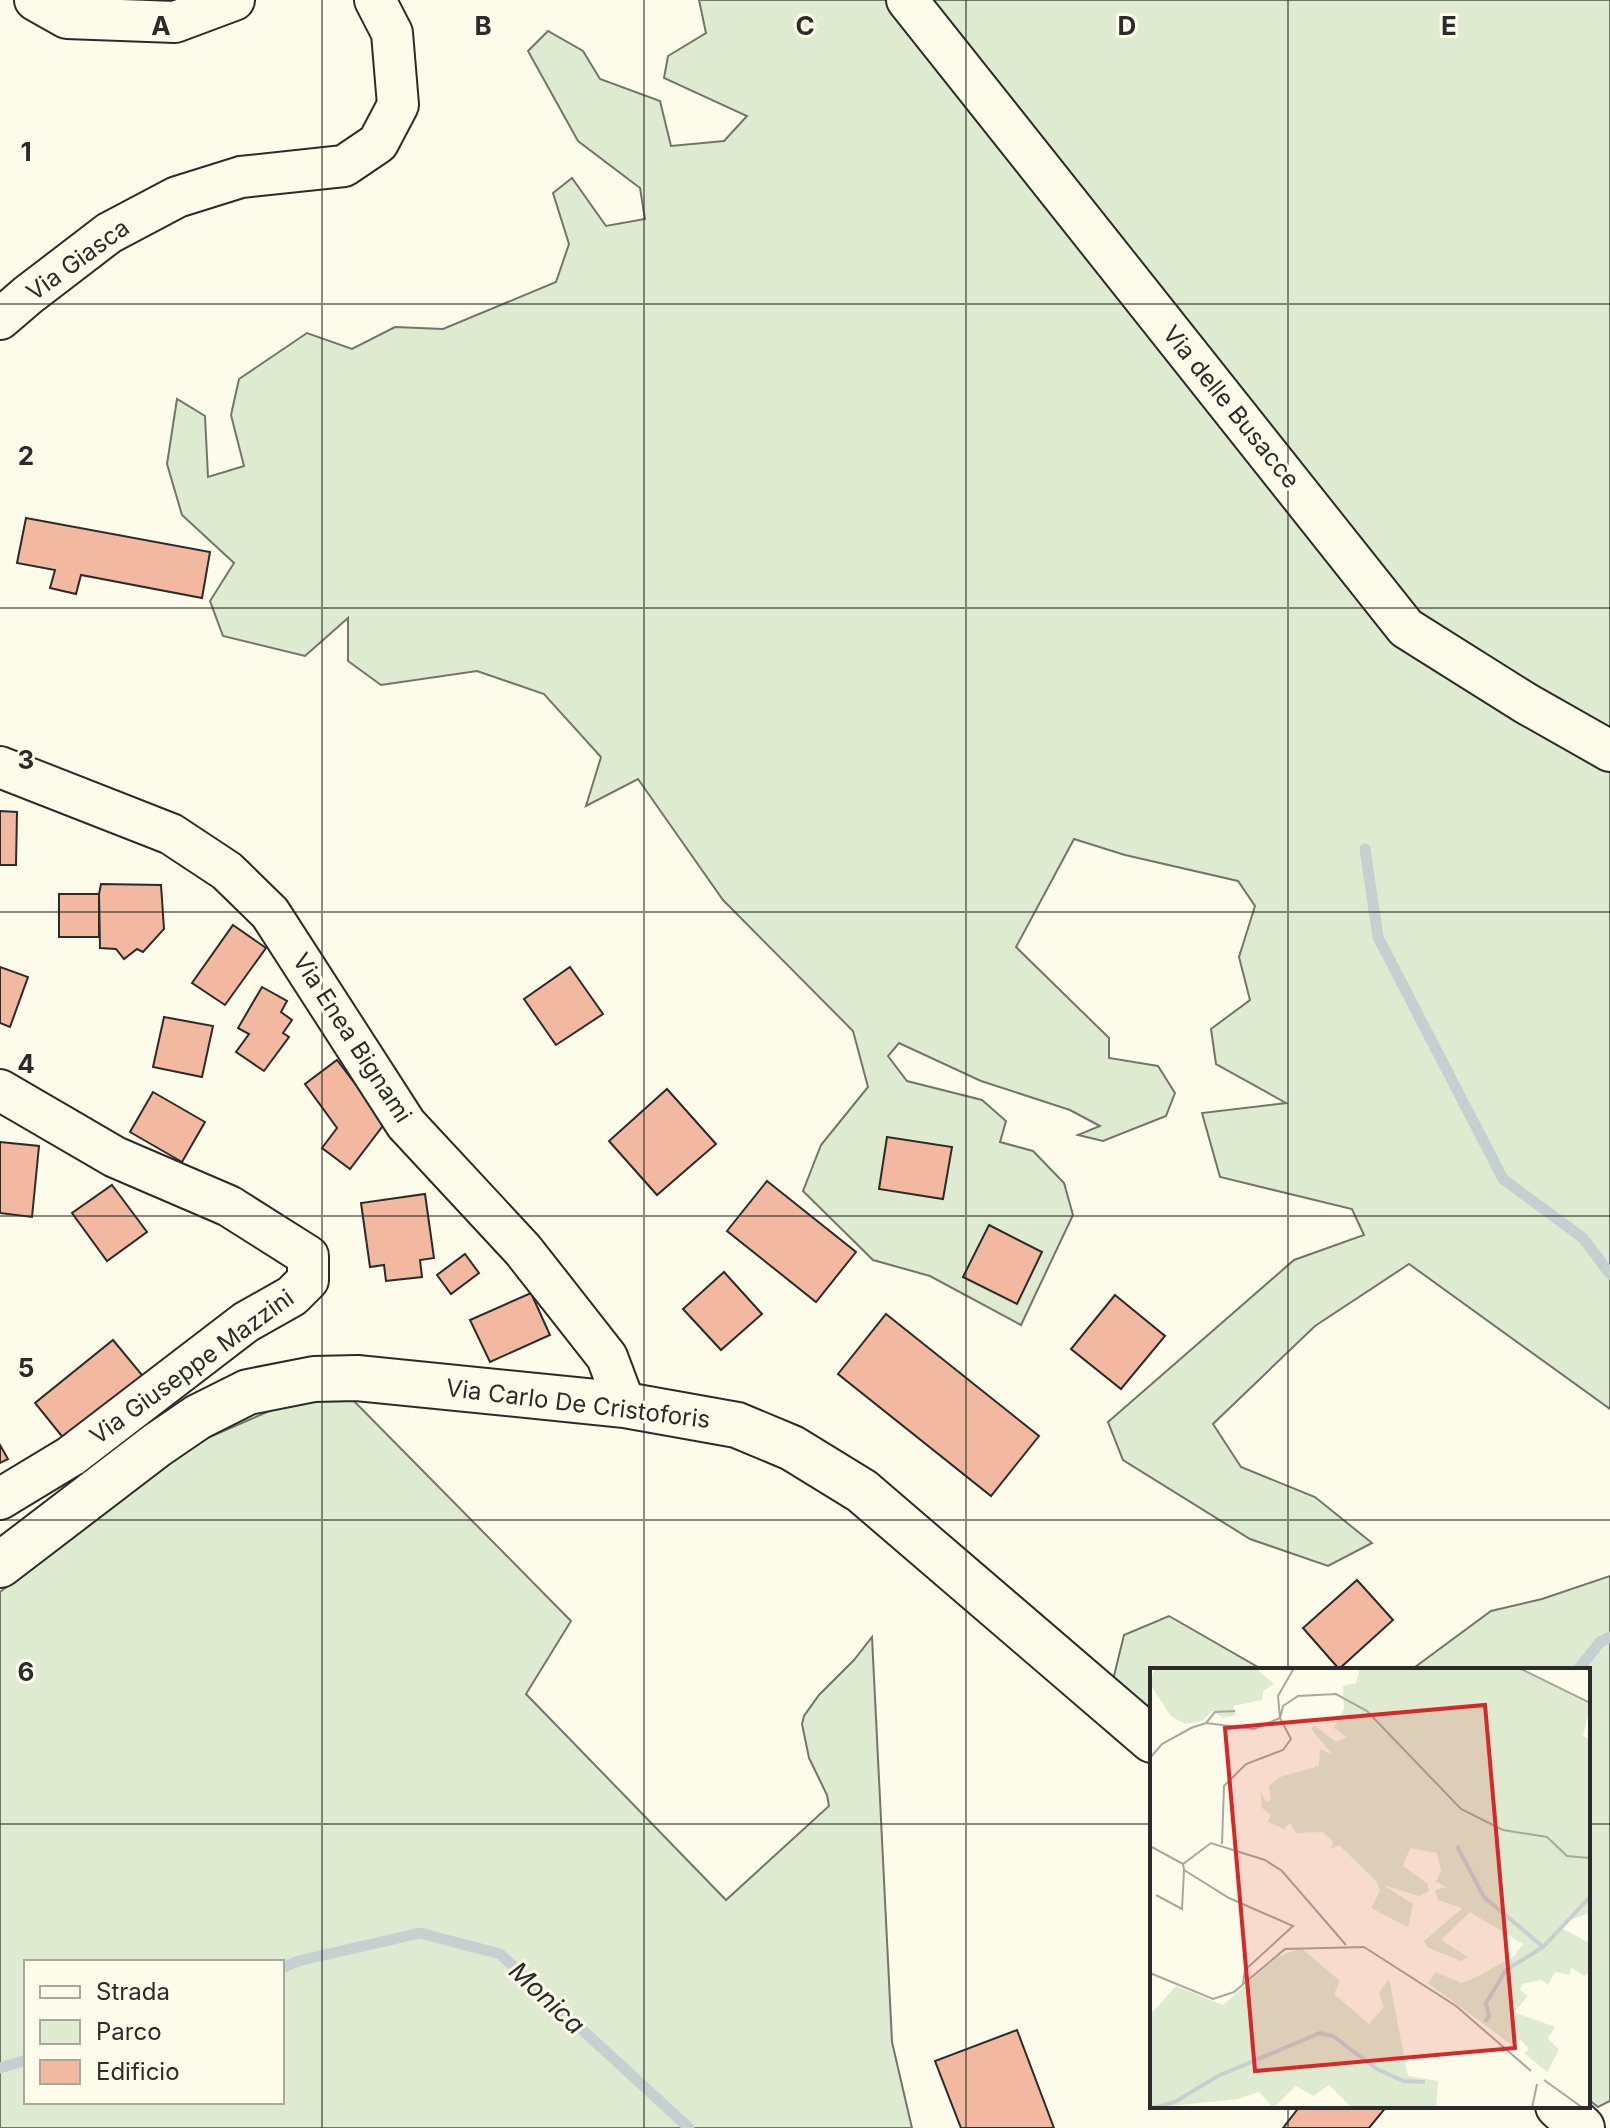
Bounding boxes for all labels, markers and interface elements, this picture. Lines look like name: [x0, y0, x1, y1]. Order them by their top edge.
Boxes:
text: A: [151, 10, 171, 41]
text: B: [474, 10, 492, 41]
text: C: [795, 10, 815, 41]
text: D: [1118, 10, 1136, 41]
text: E: [1441, 10, 1457, 41]
text: 1: [20, 136, 32, 167]
street label: Via Giasca: [21, 213, 135, 307]
street label: Via delle Busacce: [1157, 319, 1306, 494]
text: 2: [18, 440, 34, 471]
text: 3: [18, 744, 34, 775]
street label: Via Enea Bignami: [287, 947, 418, 1128]
text: 4: [17, 1048, 35, 1079]
street label: Via Giuseppe Mazzini: [84, 1283, 299, 1450]
text: 5: [18, 1352, 34, 1383]
street label: Via Carlo De Cristoforis: [444, 1373, 712, 1434]
text: 6: [18, 1656, 34, 1687]
inset map: [1150, 1668, 1590, 2108]
water label: Monica: [503, 1955, 591, 2040]
legend: [24, 1960, 284, 2104]
text: Strada: [96, 1977, 170, 2006]
text: Parco: [96, 2017, 162, 2046]
text: Edificio: [96, 2057, 180, 2086]

